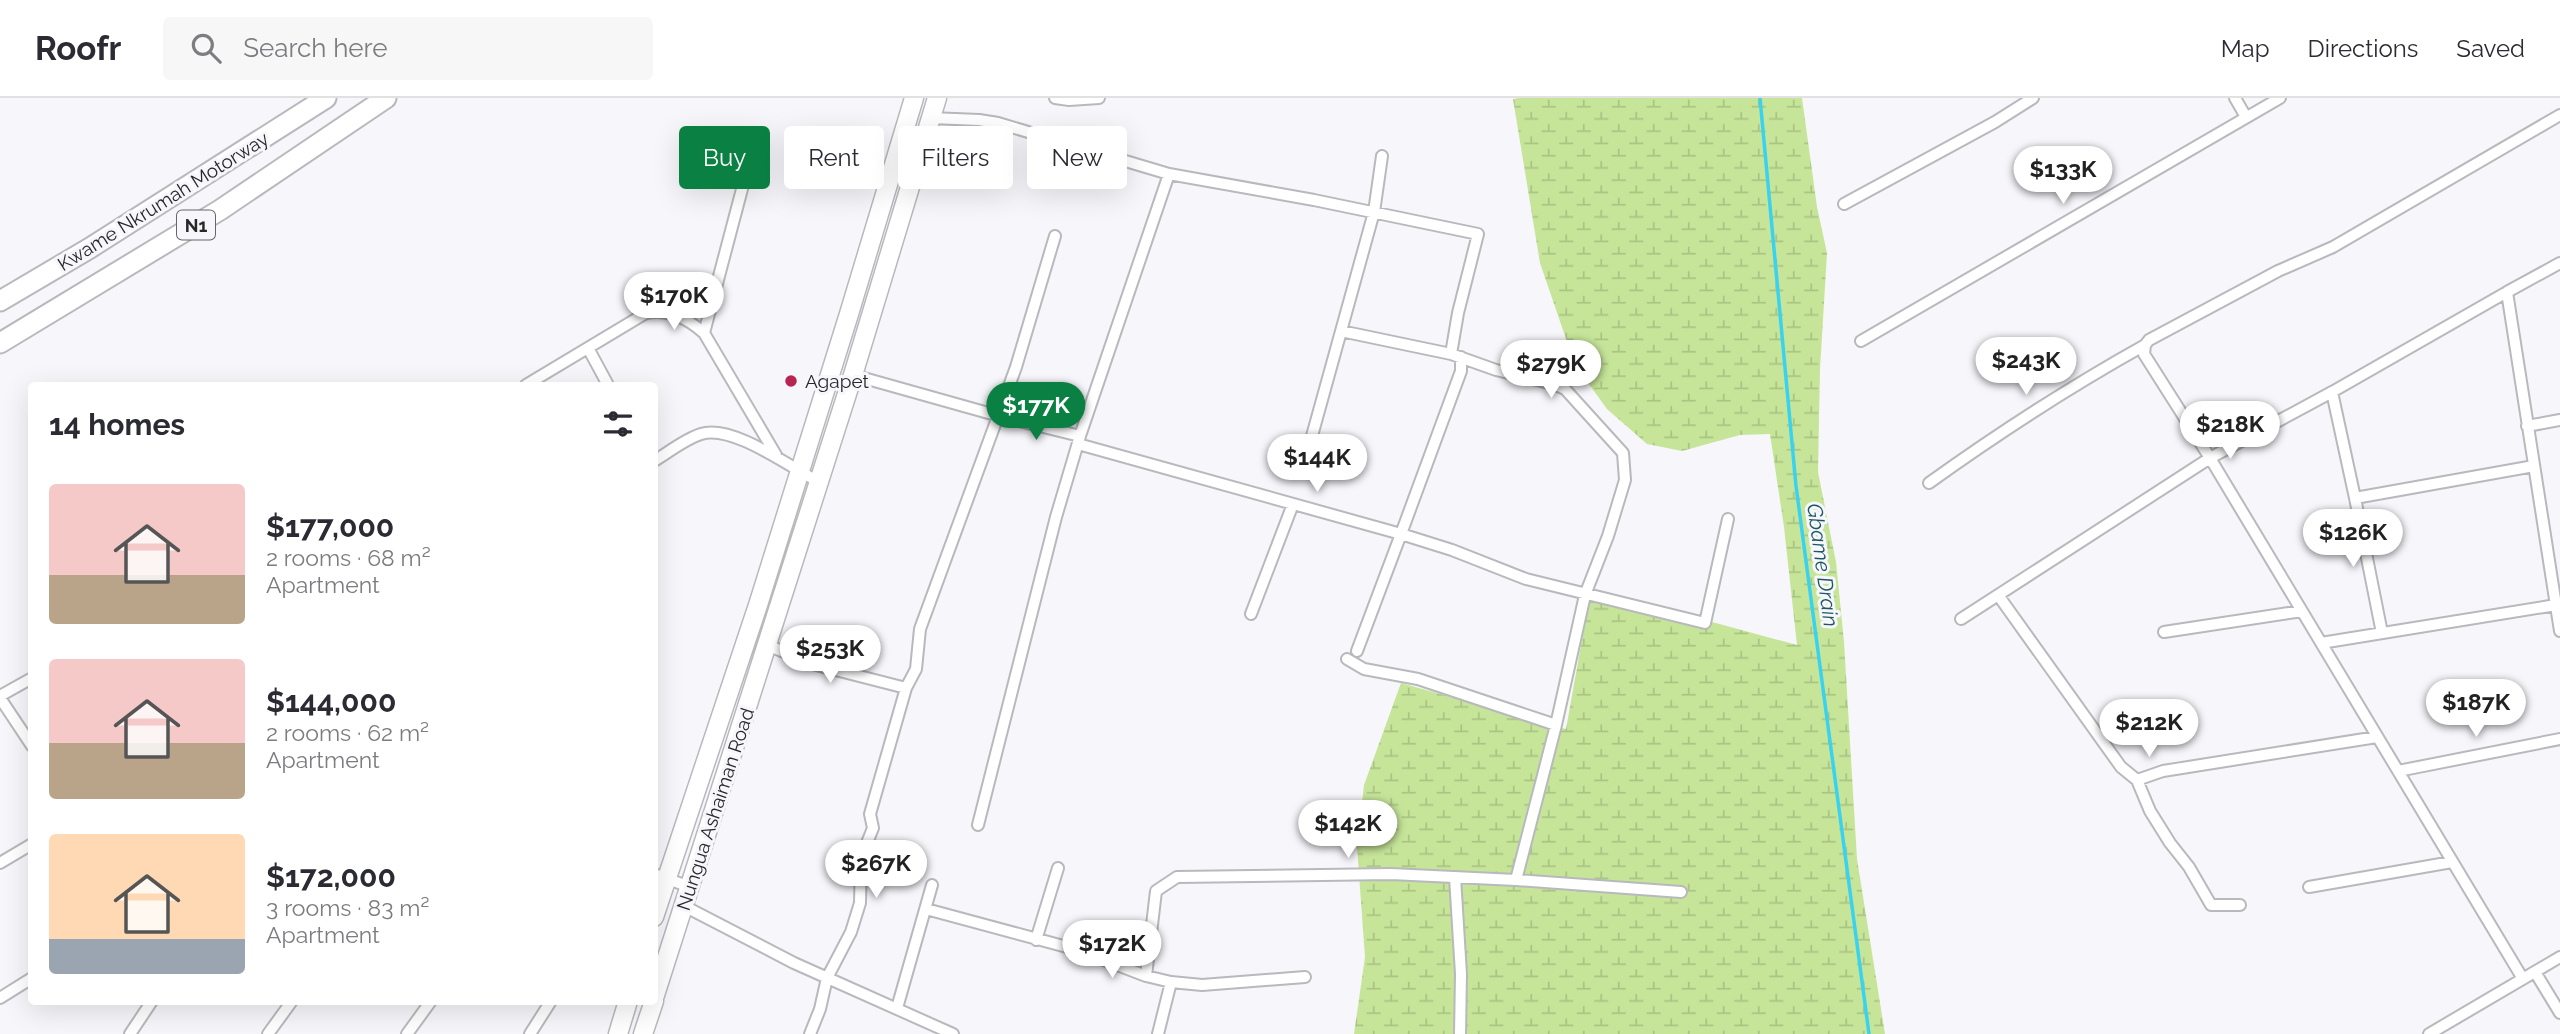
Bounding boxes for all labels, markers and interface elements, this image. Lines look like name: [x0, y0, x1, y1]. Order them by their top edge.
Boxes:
search box: [163, 17, 653, 80]
text: Roofr: [35, 29, 121, 68]
icon: search: [187, 29, 225, 67]
text: Search here: [243, 33, 388, 63]
text: Map: [2221, 34, 2270, 63]
text: Directions: [2308, 34, 2418, 63]
text: Saved: [2456, 34, 2525, 63]
chip: Buy: [679, 126, 770, 189]
chip: Rent: [784, 126, 884, 189]
chip: Filters: [898, 126, 1013, 189]
chip: New: [1027, 126, 1127, 189]
street label: Kwame Nkrumah Motorway: [54, 127, 272, 275]
pin: $133K: [2014, 146, 2112, 206]
text: $133K: [2030, 155, 2097, 182]
road number: N1: [177, 210, 215, 240]
pin: $170K: [625, 272, 723, 332]
text: $170K: [640, 281, 708, 308]
pin: $243K: [1977, 338, 2075, 397]
pin: $279K: [1502, 341, 1600, 400]
text: $243K: [1992, 346, 2060, 373]
text: $279K: [1516, 349, 1586, 376]
place label: Agapet: [805, 370, 869, 392]
marker: Agapet: [783, 373, 799, 389]
pin: $177K: [987, 382, 1085, 442]
text: $177K: [1002, 391, 1070, 418]
pin: $218K: [2181, 402, 2279, 461]
icon: filters: [599, 405, 637, 443]
text: 14 homes: [49, 407, 185, 442]
text: $218K: [2196, 410, 2264, 437]
pin: $144K: [1268, 434, 1366, 494]
text: $144K: [1283, 443, 1351, 470]
water label: Gbame Drain: [1802, 502, 1844, 628]
text: $177,000: [266, 509, 394, 544]
pin: $126K: [2304, 510, 2402, 569]
icon: home: [105, 512, 189, 596]
text: $126K: [2319, 518, 2387, 545]
text: 2 rooms · 68 m²: [266, 544, 431, 571]
text: Apartment: [266, 571, 380, 598]
pin: $253K: [781, 626, 879, 685]
text: $253K: [796, 634, 864, 661]
pin: $187K: [2427, 680, 2525, 739]
text: $144,000: [266, 684, 396, 719]
icon: home: [105, 687, 189, 771]
text: $187K: [2442, 688, 2510, 715]
pin: $212K: [2100, 700, 2198, 759]
street label: Nungua Ashaiman Road: [672, 705, 758, 913]
text: $212K: [2115, 708, 2183, 735]
text: 2 rooms · 62 m²: [266, 719, 429, 746]
text: Apartment: [266, 746, 380, 773]
pin: $142K: [1299, 800, 1397, 860]
text: $142K: [1314, 809, 1382, 836]
pin: $267K: [827, 840, 925, 900]
text: $267K: [841, 849, 911, 876]
text: $172,000: [266, 859, 396, 894]
icon: home: [105, 862, 189, 946]
text: 3 rooms · 83 m²: [266, 894, 429, 921]
pin: $172K: [1063, 920, 1161, 980]
text: Apartment: [266, 921, 380, 948]
text: $172K: [1078, 929, 1146, 956]

